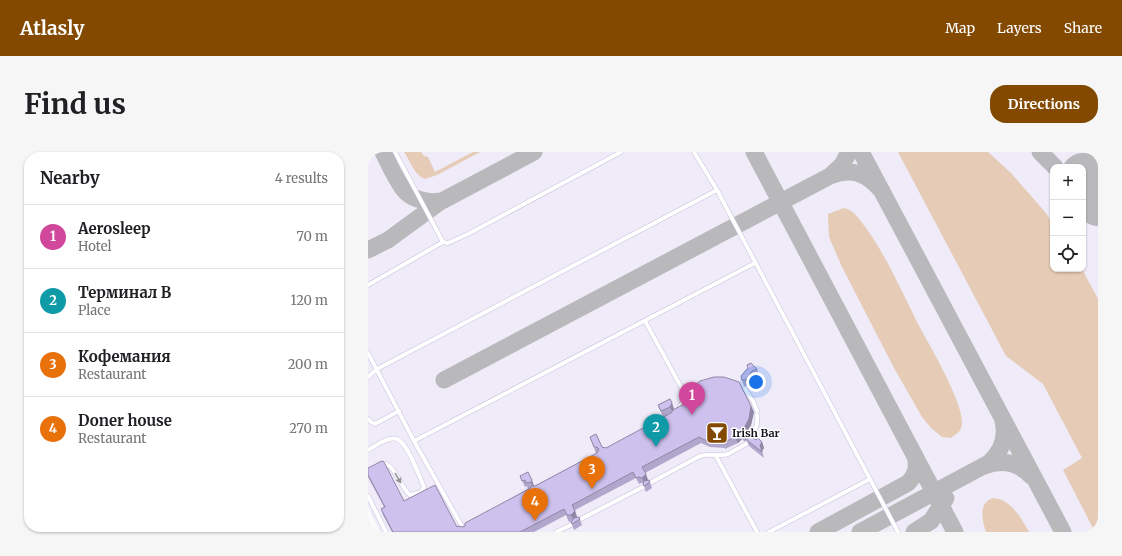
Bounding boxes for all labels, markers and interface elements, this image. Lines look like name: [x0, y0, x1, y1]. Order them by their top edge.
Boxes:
text: Atlasly: [20, 16, 84, 40]
text: Map: [945, 19, 975, 37]
text: Layers: [997, 19, 1042, 37]
text: Share: [1064, 19, 1102, 37]
button: Directions: [990, 85, 1098, 123]
text: Find us: [24, 86, 126, 122]
map controls: [1050, 164, 1086, 272]
button: +: [1050, 164, 1086, 200]
text: Nearby: [40, 167, 100, 189]
text: 4 results: [275, 170, 328, 187]
button: −: [1050, 200, 1086, 236]
text: Aerosleep: [78, 219, 151, 238]
text: 1: [50, 228, 56, 245]
text: 70 m: [297, 228, 328, 245]
button: locate: [1050, 236, 1086, 272]
text: Hotel: [78, 238, 111, 255]
text: Терминал B: [78, 283, 171, 302]
text: 2: [49, 292, 57, 309]
text: 120 m: [290, 292, 328, 309]
text: Place: [78, 302, 111, 319]
text: Кофемания: [78, 347, 171, 366]
text: 3: [49, 356, 57, 373]
text: 200 m: [288, 356, 328, 373]
text: Restaurant: [78, 366, 146, 383]
your location: [746, 372, 766, 392]
pin: 1: [679, 382, 705, 415]
text: Doner house: [78, 411, 172, 430]
pin: 2: [643, 414, 669, 447]
text: 4: [49, 420, 57, 437]
text: 270 m: [289, 420, 328, 437]
bar icon: Irish Bar: [704, 420, 730, 446]
place label: Irish Bar: [732, 426, 780, 440]
text: Restaurant: [78, 430, 146, 447]
pin: 3: [579, 456, 605, 489]
one-way arrow: [394, 472, 401, 484]
pin: 4: [522, 488, 548, 521]

